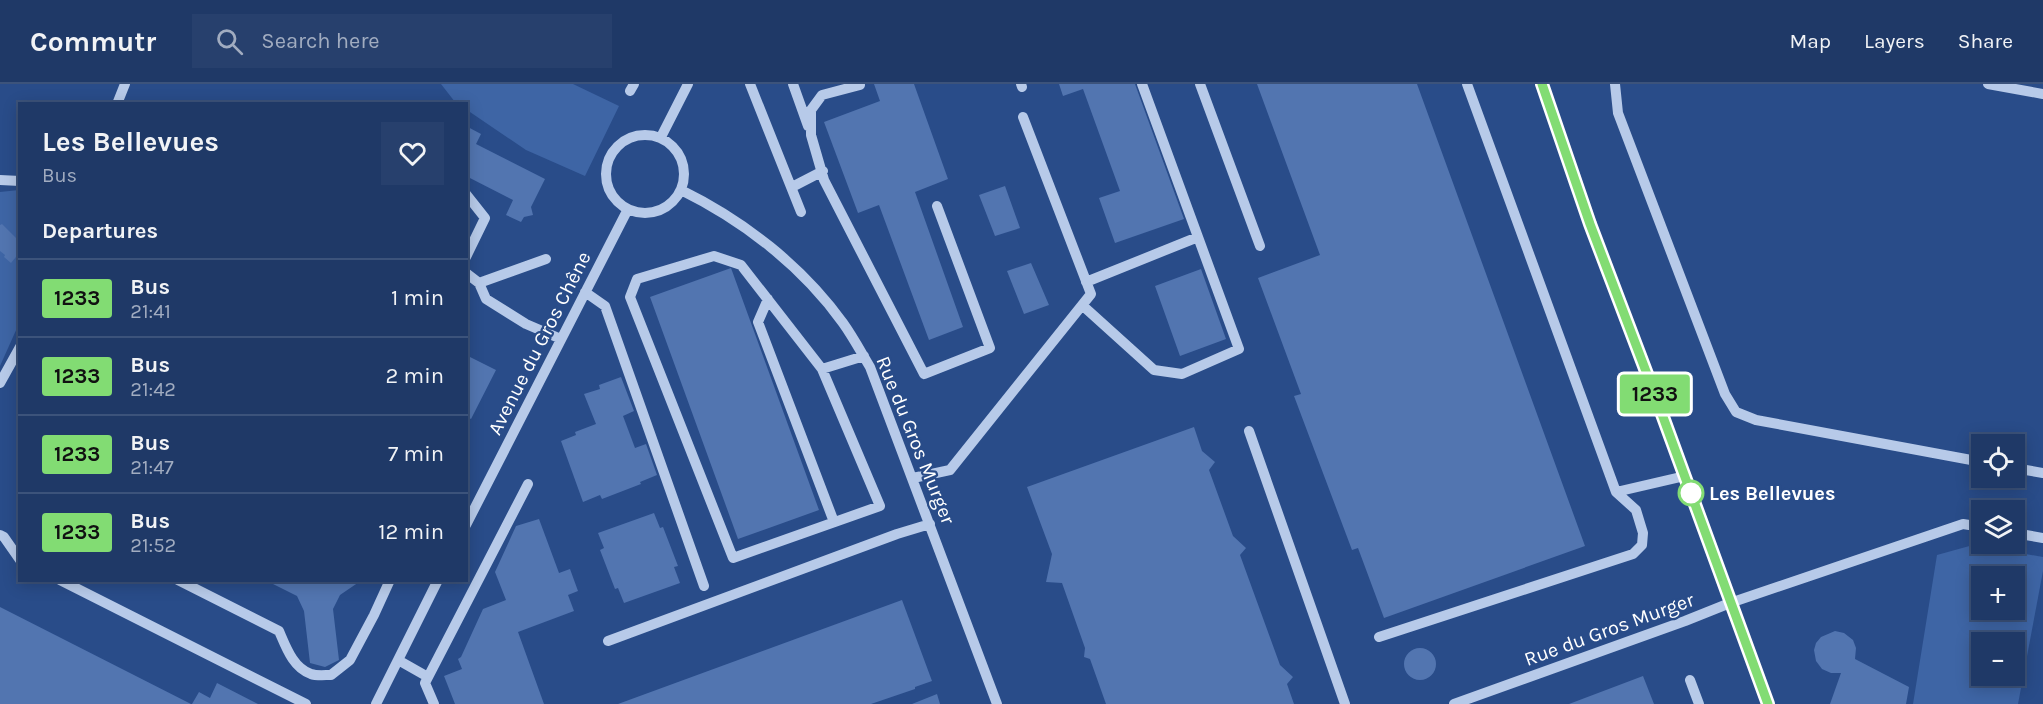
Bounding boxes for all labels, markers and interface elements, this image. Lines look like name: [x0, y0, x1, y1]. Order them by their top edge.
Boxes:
search box: [192, 14, 612, 68]
text: Commutr: [30, 25, 156, 58]
icon: search: [213, 25, 246, 58]
text: Search here: [261, 28, 380, 54]
text: Map: [1789, 29, 1831, 53]
text: Layers: [1864, 29, 1925, 53]
text: Share: [1958, 29, 2013, 53]
button: heart: [381, 122, 444, 185]
text: Les Bellevues: [42, 125, 219, 158]
text: Bus: [42, 164, 77, 187]
text: Departures: [42, 218, 158, 244]
street label: Avenue du Gros Chêne: [483, 248, 596, 439]
text: Bus: [130, 274, 170, 300]
text: 1 min: [391, 285, 444, 311]
text: 1233: [54, 286, 100, 310]
text: 21:41: [130, 300, 171, 323]
text: Bus: [130, 352, 170, 378]
street label: Rue du Gros Murger: [871, 353, 960, 528]
text: 2 min: [386, 363, 444, 389]
text: 1233: [54, 364, 100, 388]
line badge: 1233: [1613, 374, 1697, 414]
text: 21:42: [130, 378, 176, 401]
text: 1233: [1632, 382, 1678, 406]
text: Bus: [130, 430, 170, 456]
map controls: [1971, 434, 2025, 686]
button: locate: [1971, 434, 2025, 488]
text: 7 min: [388, 441, 444, 467]
text: 1233: [54, 442, 100, 466]
text: 21:47: [130, 456, 174, 479]
marker: Les Bellevues: [1678, 480, 1704, 506]
place label: Les Bellevues: [1709, 482, 1836, 505]
button: layers: [1971, 500, 2025, 554]
text: Bus: [130, 508, 170, 534]
text: 12 min: [378, 519, 444, 545]
text: 1233: [54, 520, 100, 544]
text: 21:52: [130, 534, 176, 557]
button: +: [1971, 566, 2025, 620]
street label: Rue du Gros Murger: [1521, 588, 1698, 671]
button: −: [1971, 632, 2025, 686]

